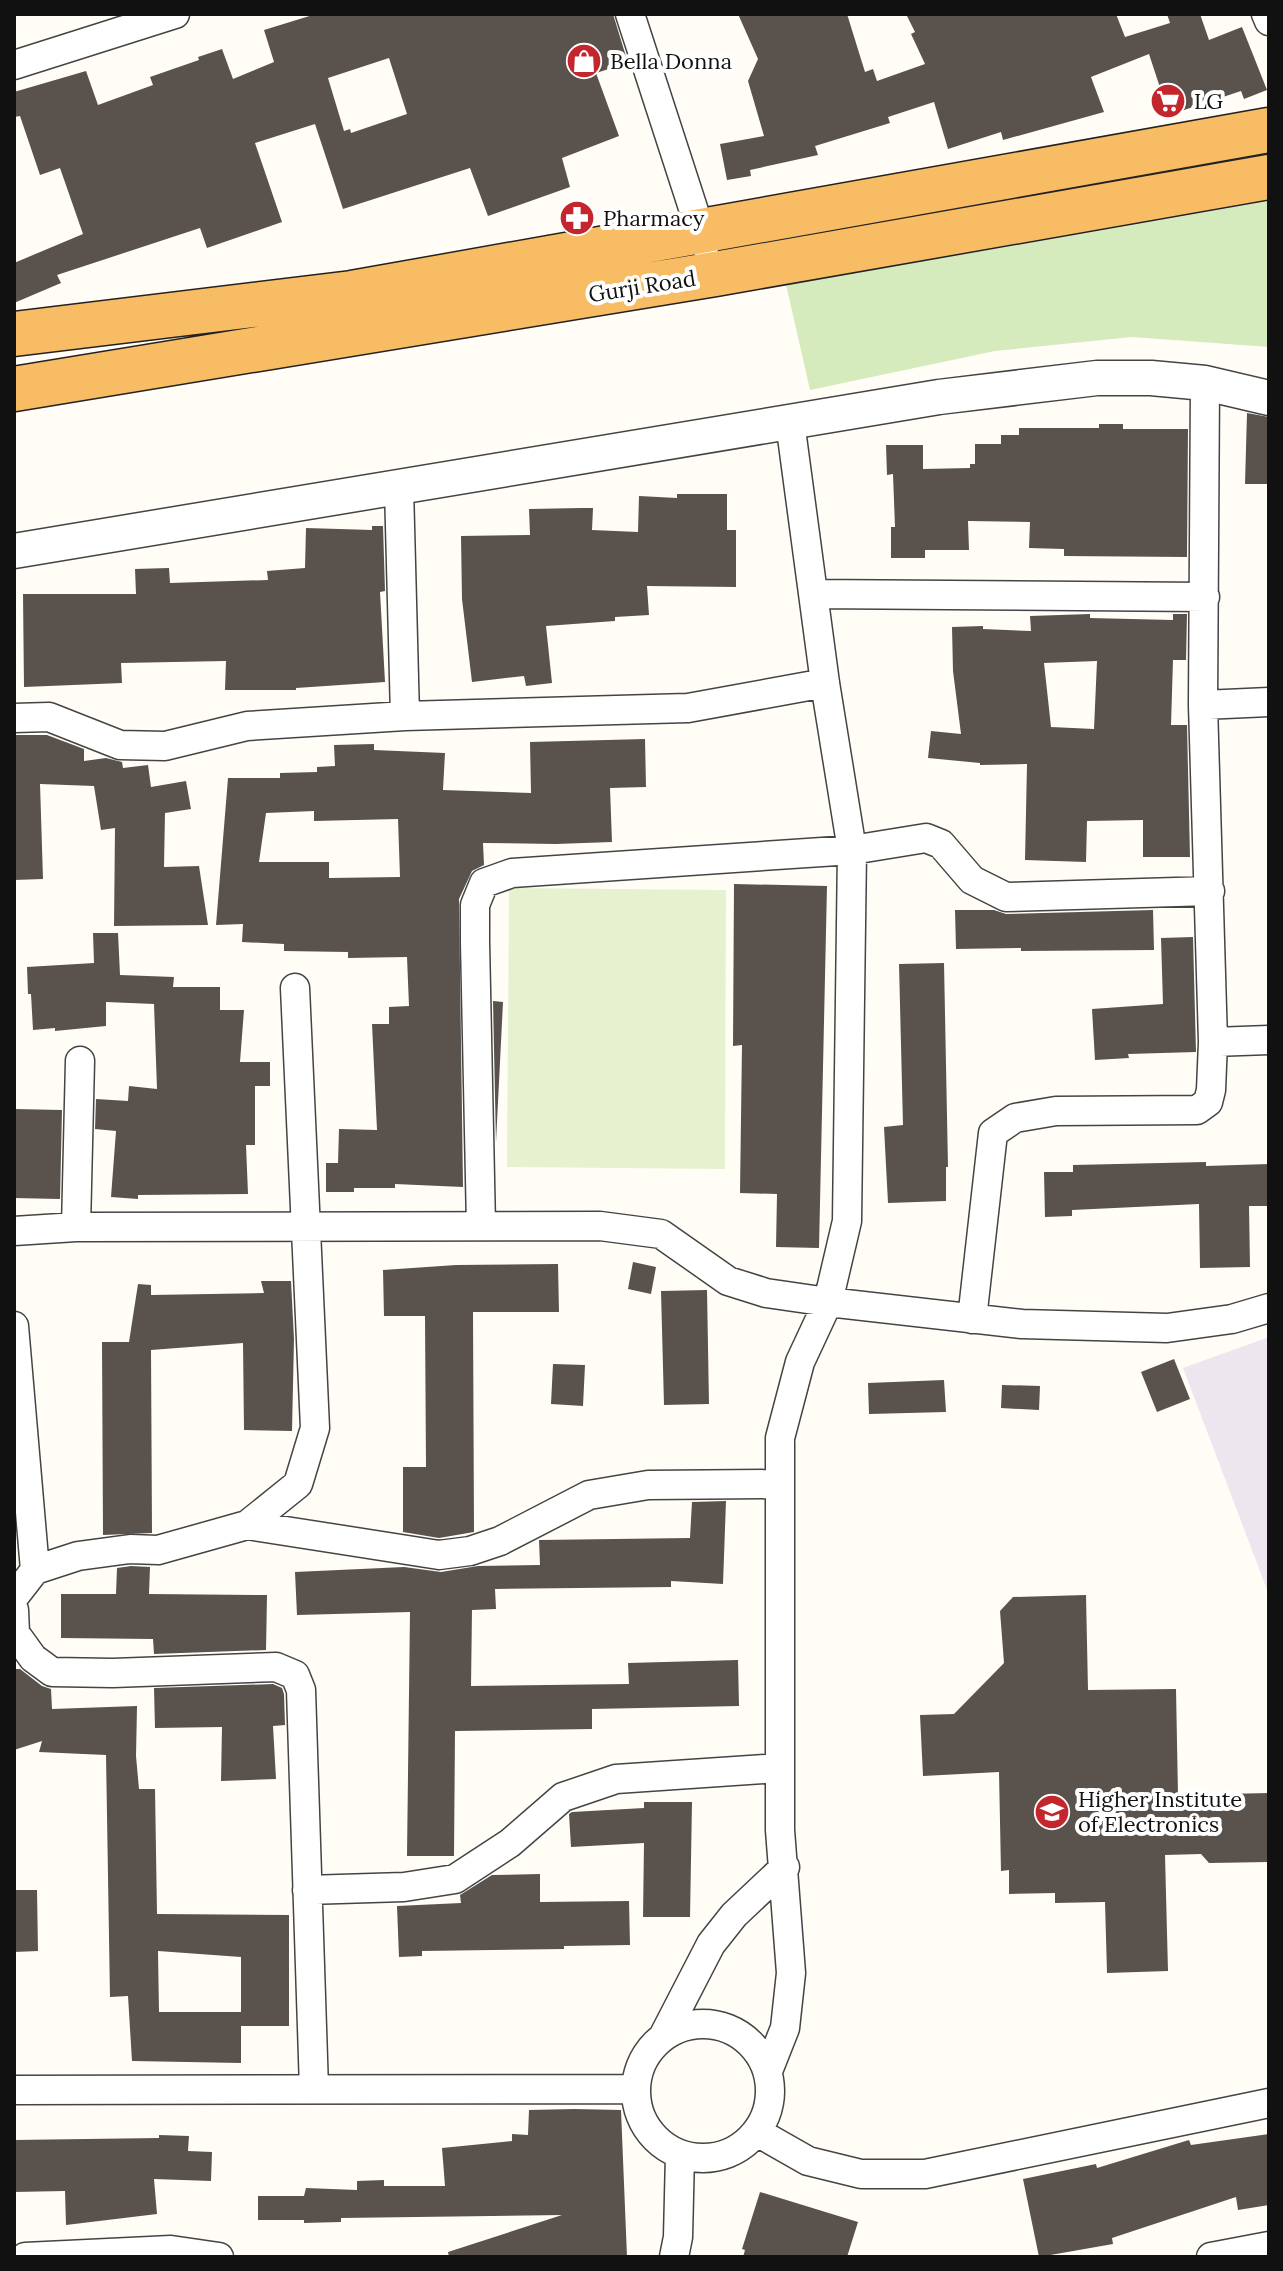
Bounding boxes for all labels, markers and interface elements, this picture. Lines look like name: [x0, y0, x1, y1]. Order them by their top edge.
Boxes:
shop icon: Bella Donna: [565, 42, 603, 80]
place label: Bella Donna: [610, 47, 732, 75]
supermarket icon: LG: [1149, 82, 1187, 120]
place label: LG: [1194, 87, 1223, 115]
pharmacy icon: Pharmacy: [558, 199, 596, 237]
place label: Pharmacy: [603, 204, 705, 232]
street label: Gurji Road: [586, 264, 698, 308]
place label: Higher Institute of Electronics: [1078, 1785, 1242, 1838]
school or university icon: Higher Institute of Electronics: [1033, 1793, 1071, 1831]

